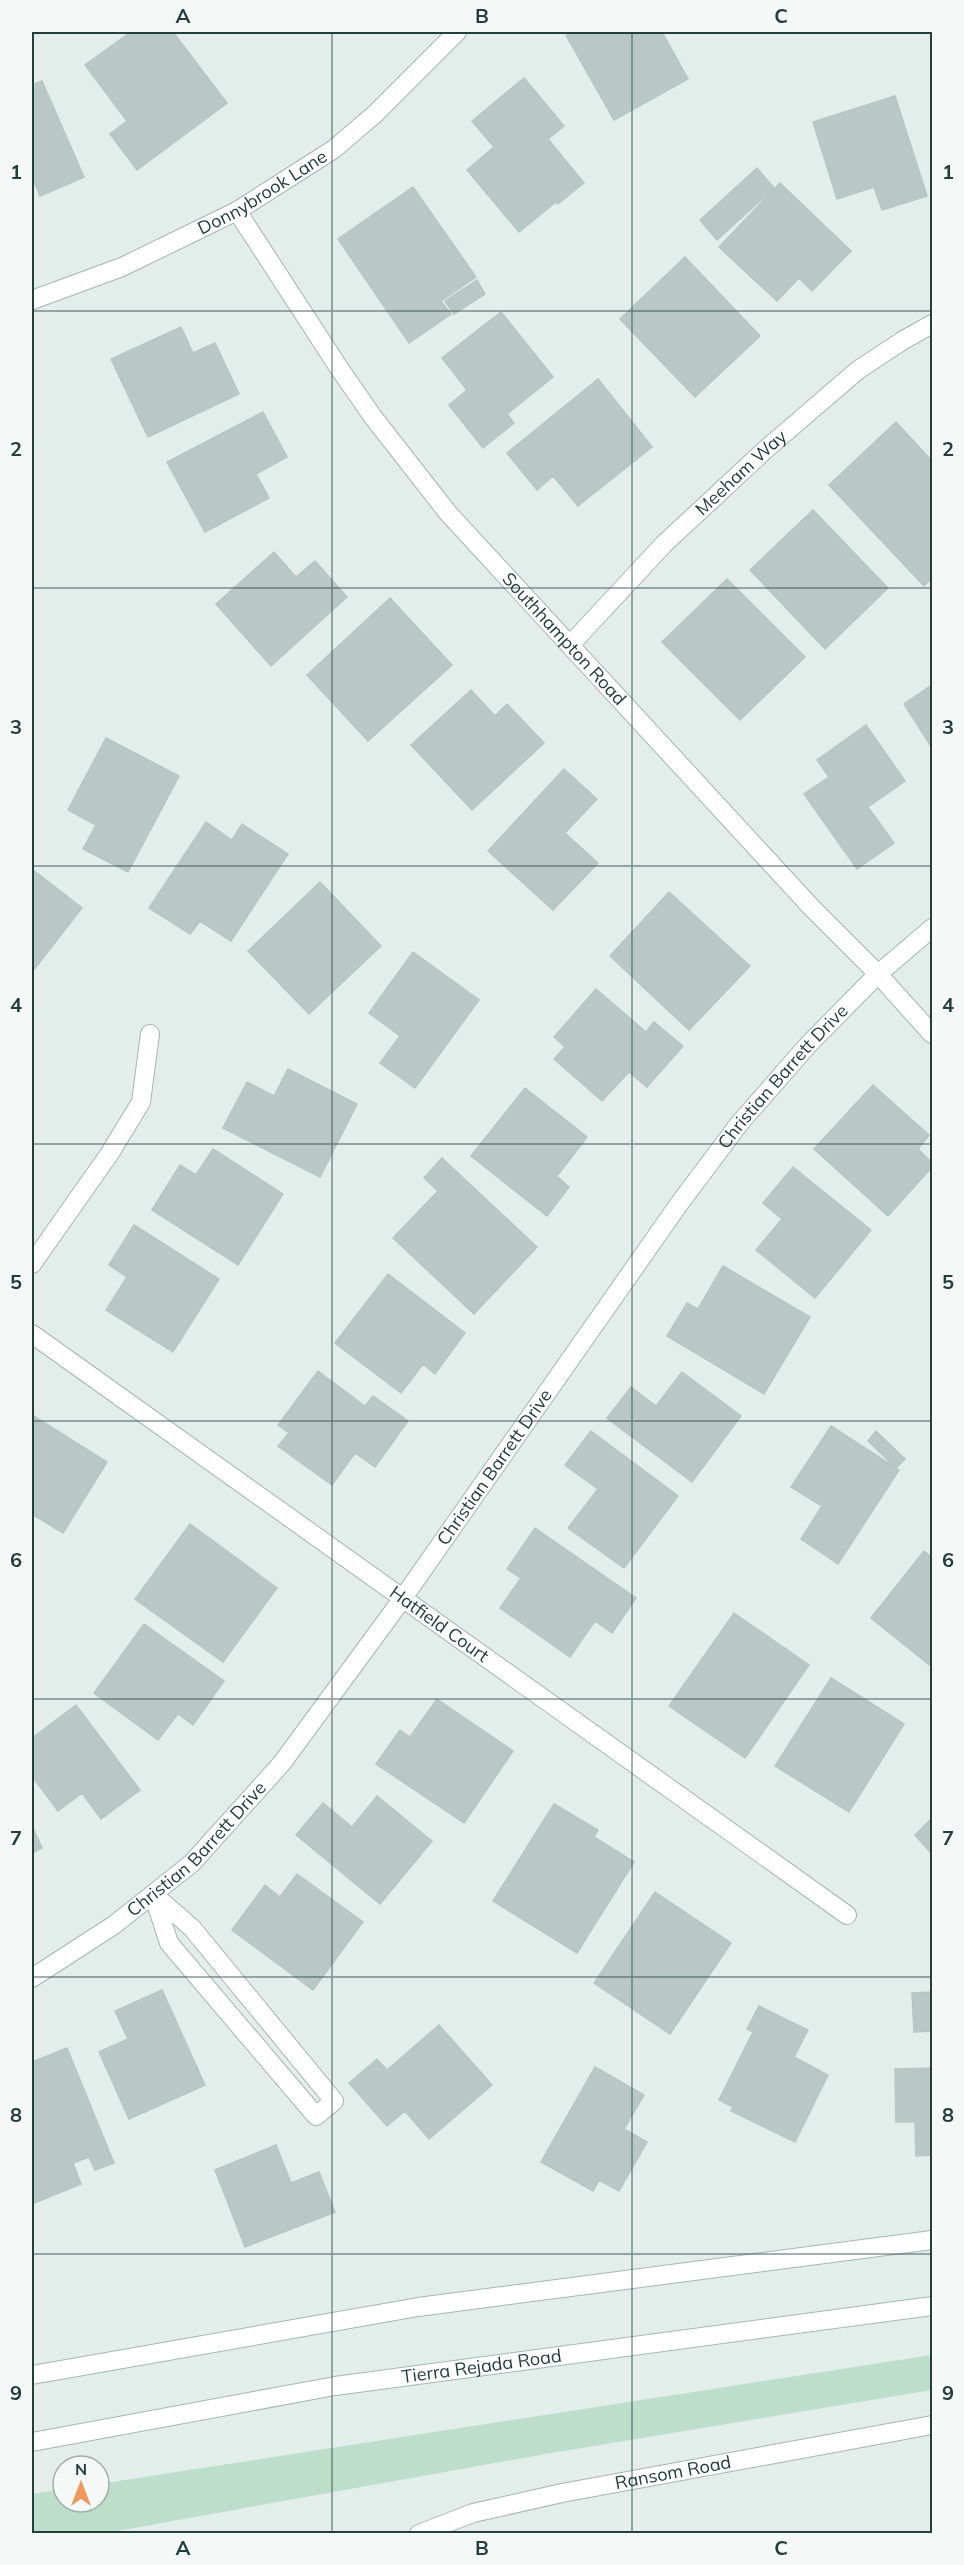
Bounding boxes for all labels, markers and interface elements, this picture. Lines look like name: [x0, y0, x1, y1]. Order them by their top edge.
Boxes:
text: A: [176, 3, 191, 28]
text: B: [475, 3, 489, 28]
text: C: [774, 3, 788, 28]
street label: Donnybrook Lane: [194, 144, 331, 239]
text: 1: [10, 159, 22, 184]
text: 1: [942, 159, 954, 184]
street label: Meeham Way: [690, 424, 792, 520]
text: 2: [10, 436, 22, 461]
text: 2: [942, 436, 954, 461]
street label: Southhampton Road: [498, 567, 631, 710]
text: 3: [10, 714, 22, 739]
text: 3: [942, 714, 954, 739]
text: 4: [10, 992, 22, 1017]
text: 4: [942, 992, 954, 1017]
street label: Christian Barrett Drive: [712, 999, 853, 1153]
text: 5: [10, 1269, 22, 1294]
text: 5: [942, 1269, 954, 1294]
street label: Christian Barrett Drive: [431, 1384, 557, 1550]
text: 6: [10, 1547, 22, 1572]
text: 6: [942, 1547, 954, 1572]
street label: Hatfield Court: [385, 1581, 494, 1667]
street label: Christian Barrett Drive: [122, 1776, 271, 1921]
text: 7: [10, 1825, 22, 1850]
text: 7: [942, 1825, 954, 1850]
text: 8: [10, 2102, 22, 2127]
text: 8: [942, 2102, 954, 2127]
street label: Tierra Rejada Road: [400, 2344, 563, 2388]
text: 9: [10, 2380, 22, 2405]
text: 9: [942, 2380, 954, 2405]
street label: Ransom Road: [613, 2450, 733, 2494]
north arrow: [51, 2454, 111, 2514]
text: N: [75, 2459, 87, 2479]
text: A: [176, 2535, 191, 2560]
text: B: [475, 2535, 489, 2560]
text: C: [774, 2535, 788, 2560]

